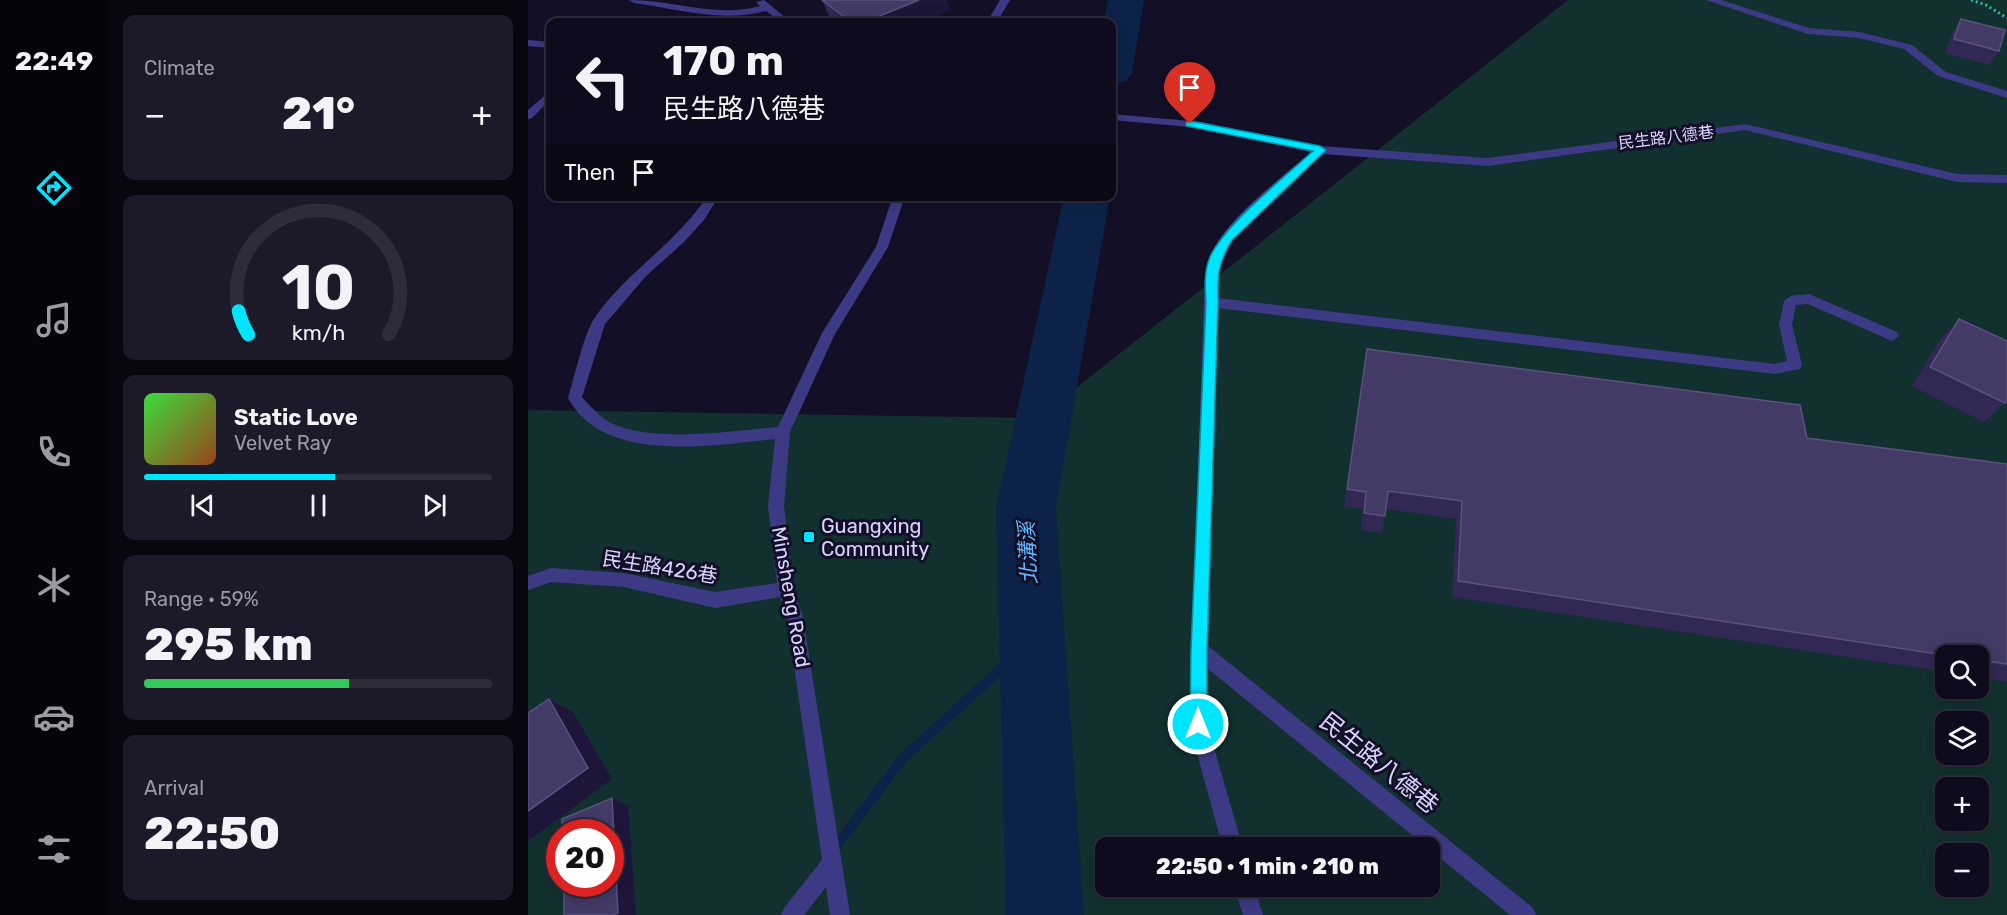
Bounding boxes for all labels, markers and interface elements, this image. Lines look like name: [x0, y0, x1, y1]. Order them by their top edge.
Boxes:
text: 170 m: [663, 36, 784, 86]
icon: left: [564, 42, 642, 120]
text: 22:49: [15, 45, 93, 77]
text: Climate: [144, 56, 215, 80]
pin: [1164, 62, 1215, 124]
icon: arrive: [1173, 71, 1206, 104]
text: 21°: [282, 87, 355, 140]
text: 民生路八德巷: [663, 93, 825, 125]
text: −: [144, 95, 165, 134]
text: +: [471, 95, 492, 134]
street label: 民生路八德巷: [1617, 122, 1715, 153]
icon: arrive: [627, 156, 660, 189]
text: Then: [564, 159, 615, 186]
icon: directions: [33, 167, 75, 209]
text: 10: [281, 251, 355, 325]
icon: music: [33, 299, 75, 341]
text: km/h: [291, 320, 345, 345]
text: Static Love: [234, 404, 358, 431]
icon: phone: [33, 431, 75, 473]
text: Velvet Ray: [234, 431, 332, 455]
icon: previous: [186, 489, 219, 522]
icon: pause: [302, 489, 335, 522]
icon: next: [418, 489, 451, 522]
place label: Guangxing Community: [821, 514, 929, 561]
water label: 北溝溪: [1013, 518, 1042, 585]
street label: Minsheng Road: [767, 525, 815, 669]
marker: Guangxing Community: [802, 530, 816, 544]
street label: 民生路426巷: [601, 546, 719, 588]
icon: climate: [33, 564, 75, 606]
text: Range · 59%: [144, 587, 259, 611]
text: 295 km: [144, 618, 313, 671]
map controls: [1935, 645, 1989, 897]
button: search: [1935, 645, 1989, 699]
position arrow: [1166, 692, 1230, 756]
icon: car: [33, 696, 75, 738]
street label: 民生路八德巷: [1314, 707, 1444, 819]
button: layers: [1935, 711, 1989, 765]
text: Arrival: [144, 776, 204, 800]
button: +: [1935, 777, 1989, 831]
text: 22:50: [144, 807, 280, 860]
speed limit sign: 20: [546, 819, 624, 897]
icon: filters: [33, 828, 75, 870]
button: −: [1935, 843, 1989, 897]
text: 22:50 · 1 min · 210 m: [1156, 853, 1379, 880]

